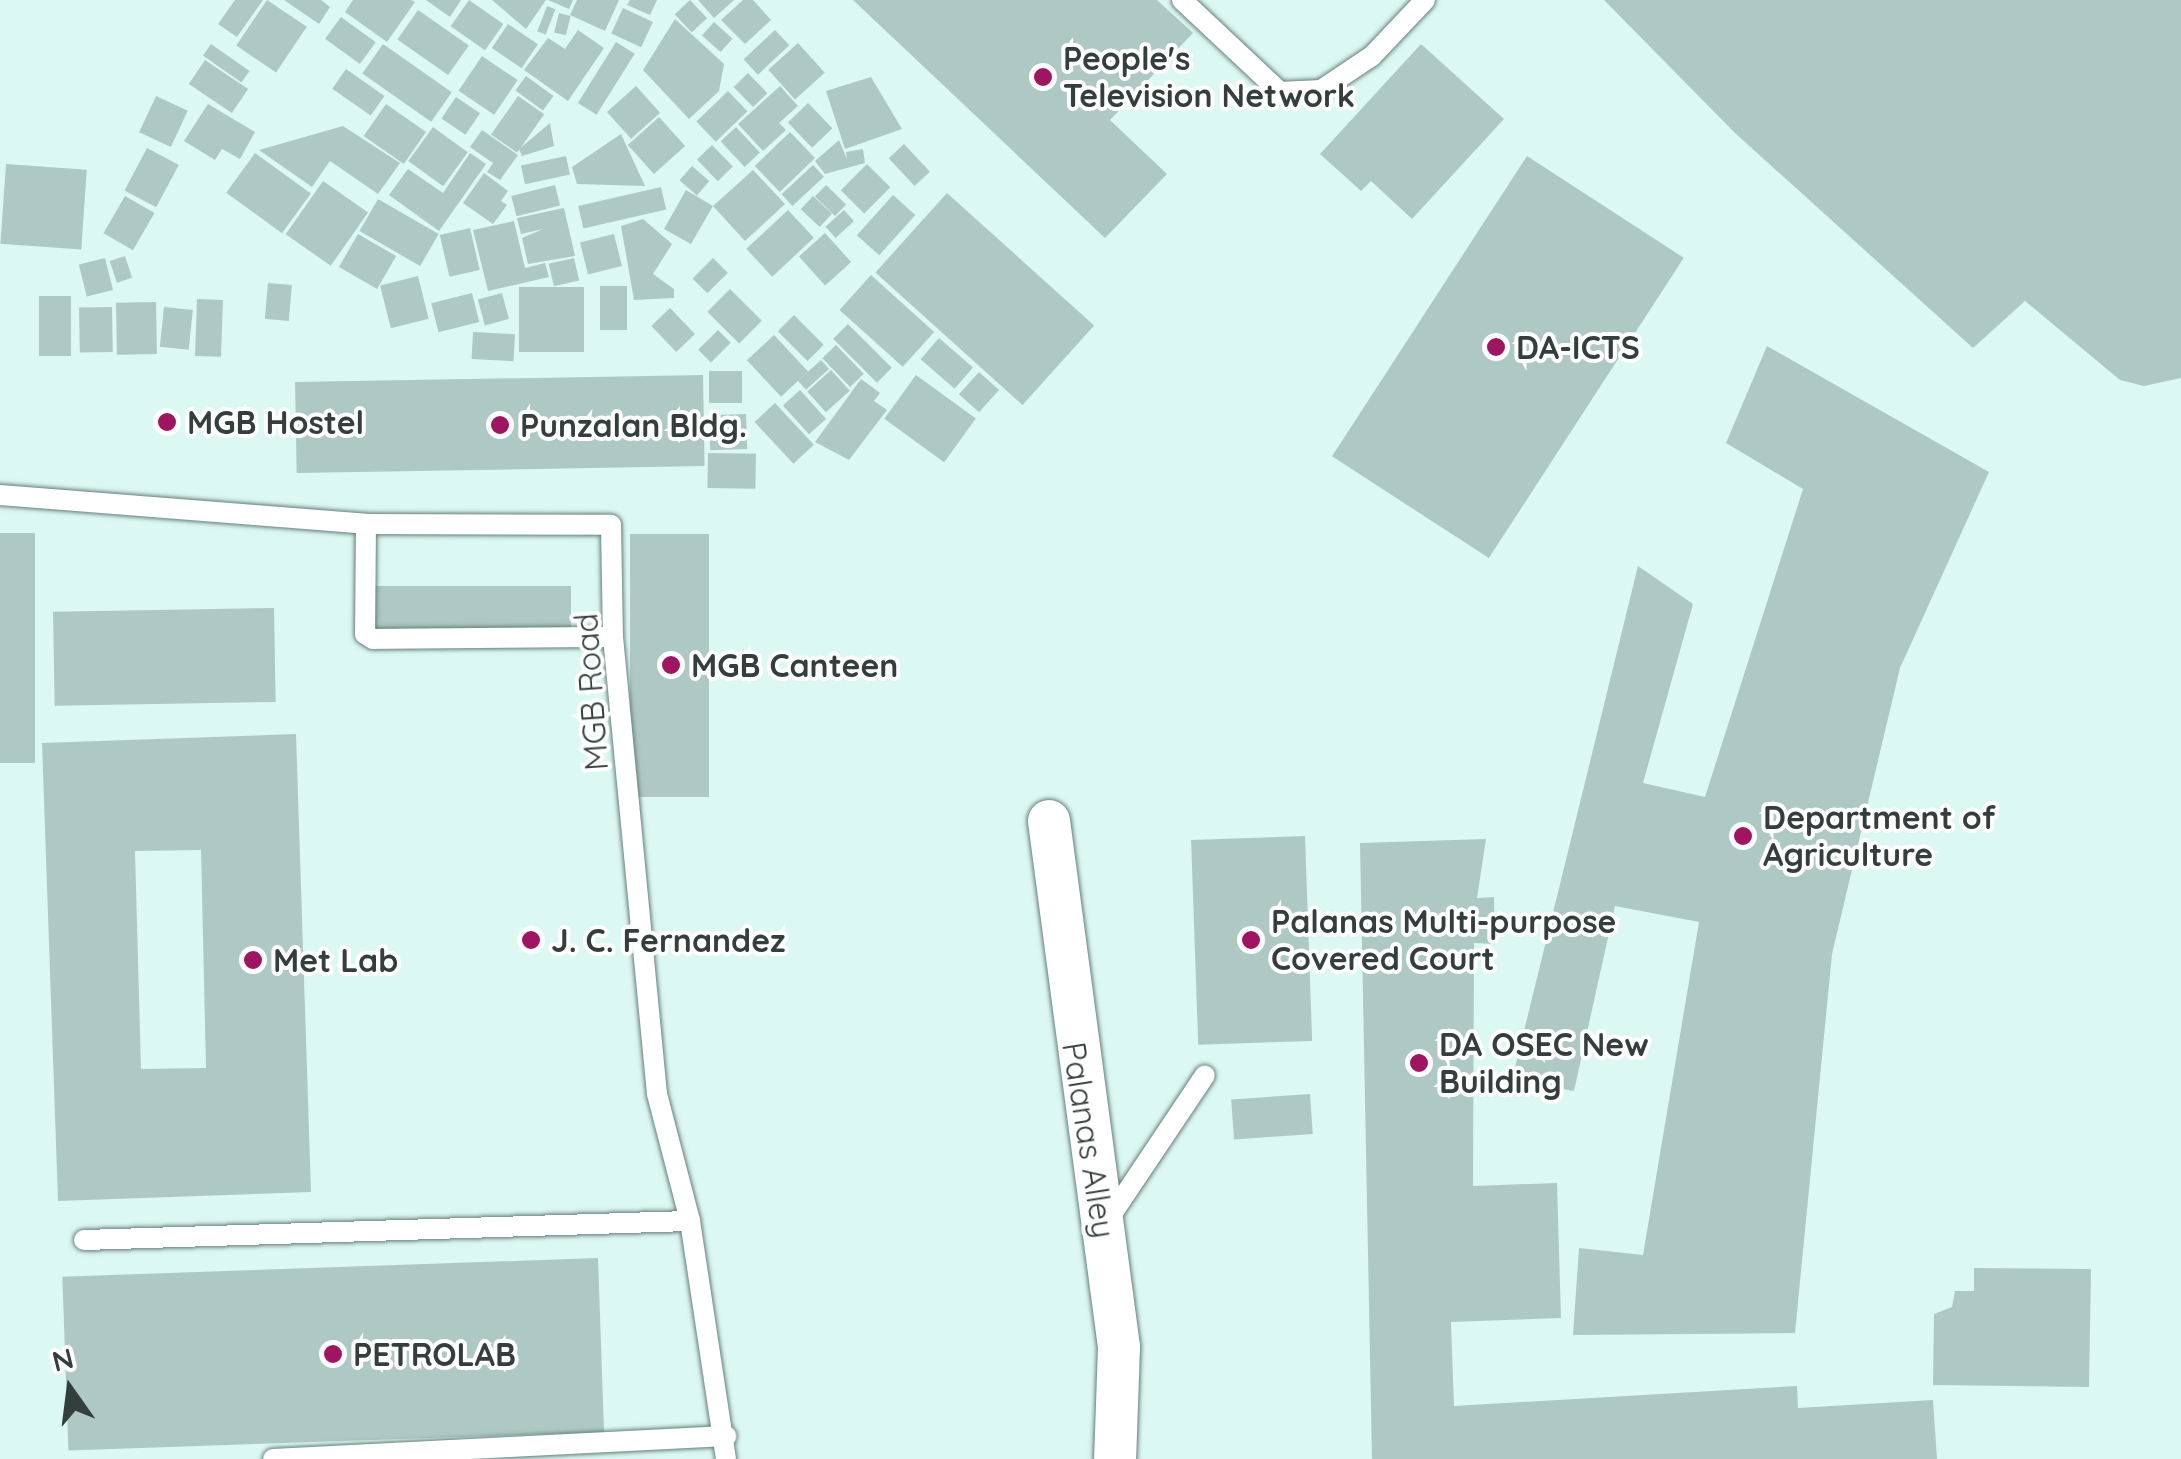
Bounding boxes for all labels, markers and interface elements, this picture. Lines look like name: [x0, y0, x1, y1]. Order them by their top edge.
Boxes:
place label: People's Television Network: [1063, 40, 1355, 115]
marker: People's Television Network: [1032, 66, 1054, 88]
place label: DA-ICTS: [1516, 328, 1640, 366]
marker: DA-ICTS: [1485, 336, 1507, 358]
place label: MGB Hostel: [187, 403, 364, 441]
place label: Punzalan Bldg.: [520, 406, 747, 444]
marker: MGB Hostel: [156, 411, 178, 433]
marker: Punzalan Bldg.: [489, 414, 511, 436]
street label: MGB Road: [566, 612, 616, 772]
place label: MGB Canteen: [691, 646, 898, 684]
marker: MGB Canteen: [660, 654, 682, 676]
place label: Department of Agriculture: [1763, 799, 1996, 874]
marker: Department of Agriculture: [1732, 825, 1754, 847]
place label: Palanas Multi-purpose Covered Court: [1271, 903, 1617, 978]
place label: J. C. Fernandez: [551, 921, 786, 959]
marker: J. C. Fernandez: [520, 929, 542, 951]
marker: Palanas Multi-purpose Covered Court: [1240, 929, 1262, 951]
place label: Met Lab: [273, 941, 398, 979]
marker: Met Lab: [242, 949, 264, 971]
place label: DA OSEC New Building: [1439, 1026, 1649, 1101]
street label: Palanas Alley: [1055, 1039, 1123, 1241]
marker: DA OSEC New Building: [1408, 1052, 1430, 1074]
place label: PETROLAB: [353, 1335, 516, 1373]
north arrow: [20, 1339, 120, 1439]
text: N: [48, 1340, 77, 1379]
marker: PETROLAB: [322, 1343, 344, 1365]

